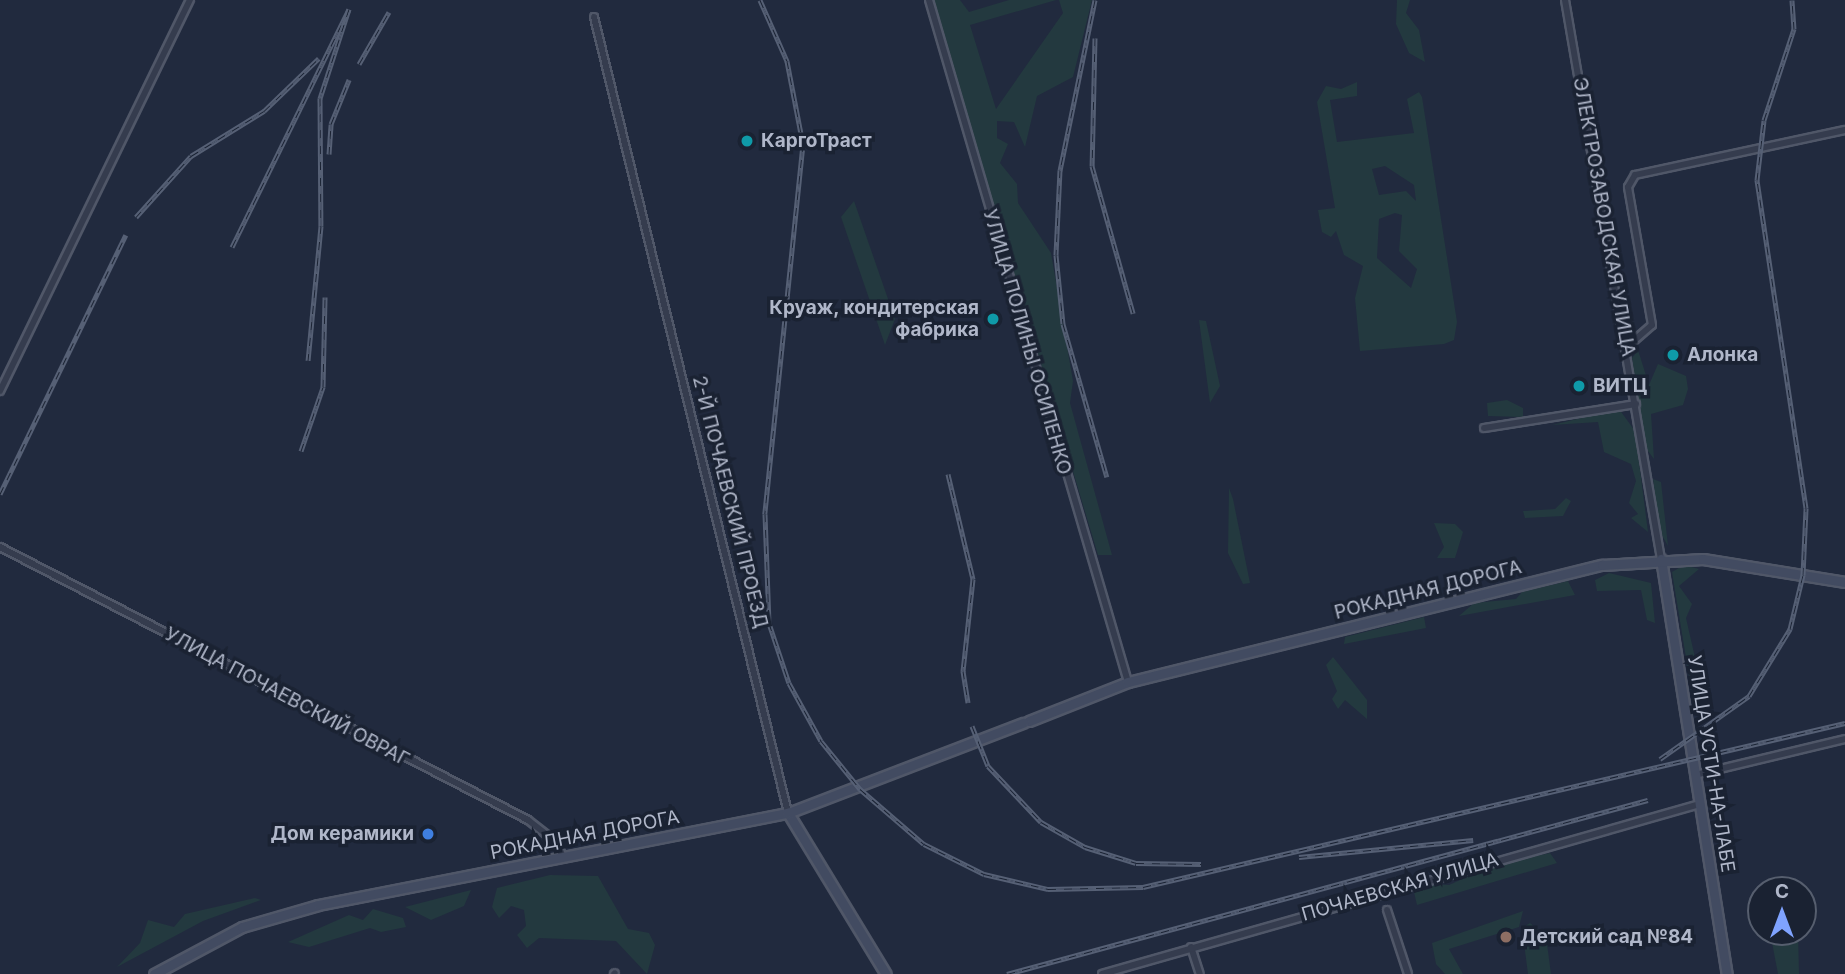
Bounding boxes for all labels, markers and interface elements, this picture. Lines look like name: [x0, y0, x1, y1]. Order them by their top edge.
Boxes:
street label: ЭЛЕКТРОЗАВОДСКАЯ УЛИЦА: [1568, 76, 1640, 358]
place label: КаргоТраст: [761, 130, 872, 152]
marker: КаргоТраст: [739, 133, 755, 149]
street label: УЛИЦА ПОЛИНЫ ОСИПЕНКО: [978, 207, 1076, 477]
place label: Круаж, кондитерская фабрика: [769, 297, 979, 341]
marker: Круаж, кондитерская фабрика: [985, 311, 1001, 327]
place label: Алонка: [1687, 344, 1758, 366]
marker: Алонка: [1665, 347, 1681, 363]
street label: 2-Й ПОЧАЕВСКИЙ ПРОЕЗД: [688, 374, 772, 630]
place label: ВИТЦ: [1593, 375, 1647, 397]
marker: ВИТЦ: [1571, 378, 1587, 394]
street label: РОКАДНАЯ ДОРОГА: [1332, 556, 1524, 624]
street label: УЛИЦА ПОЧАЕВСКИЙ ОВРАГ: [161, 623, 413, 771]
street label: УЛИЦА УСТИ-НА-ЛАБЕ: [1683, 654, 1739, 874]
street label: РОКАДНАЯ ДОРОГА: [489, 805, 681, 865]
place label: Дом керамики: [271, 823, 414, 845]
marker: Дом керамики: [420, 826, 436, 842]
street label: ПОЧАЕВСКАЯ УЛИЦА: [1299, 848, 1501, 926]
north arrow: [1747, 876, 1817, 946]
text: С: [1775, 880, 1789, 903]
place label: Детский сад №84: [1520, 926, 1693, 948]
marker: Детский сад №84: [1498, 929, 1514, 945]

